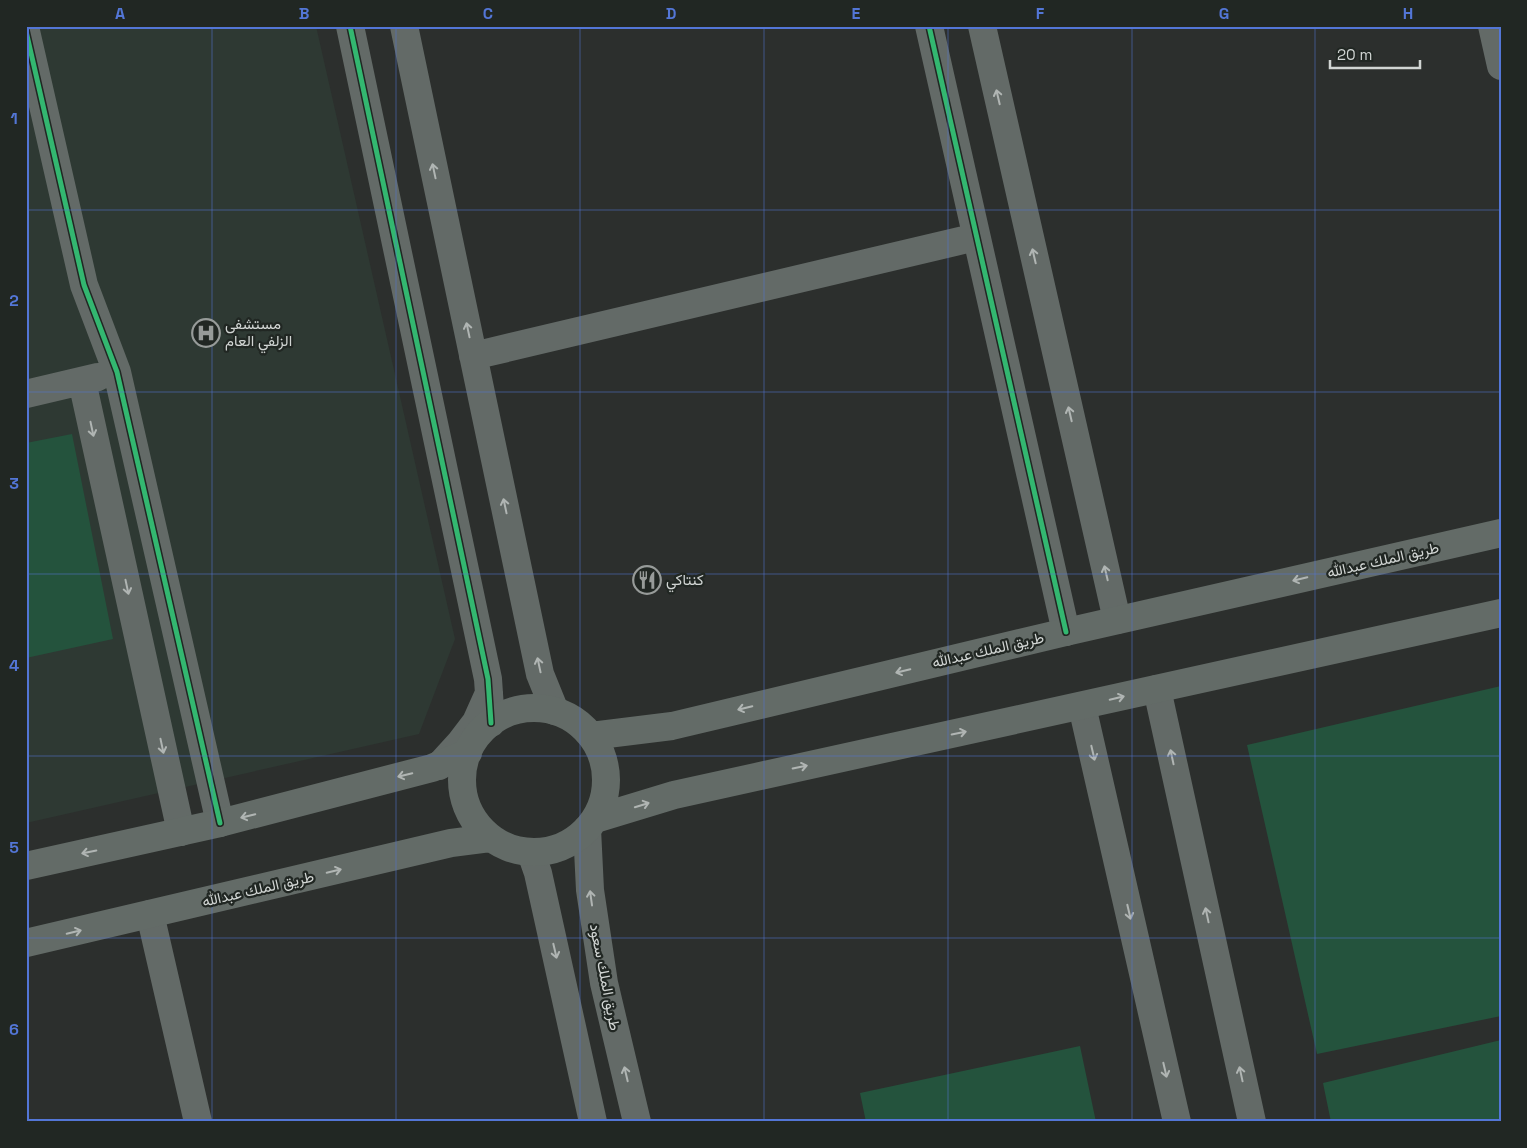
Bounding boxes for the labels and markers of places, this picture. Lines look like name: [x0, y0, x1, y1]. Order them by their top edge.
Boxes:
place label: مستشفى الزلفي العام: [225, 314, 292, 354]
hospital icon: مستشفى الزلفي العام: [191, 318, 221, 348]
restaurant icon: كنتاكي: [632, 565, 662, 595]
place label: كنتاكي: [666, 570, 704, 593]

